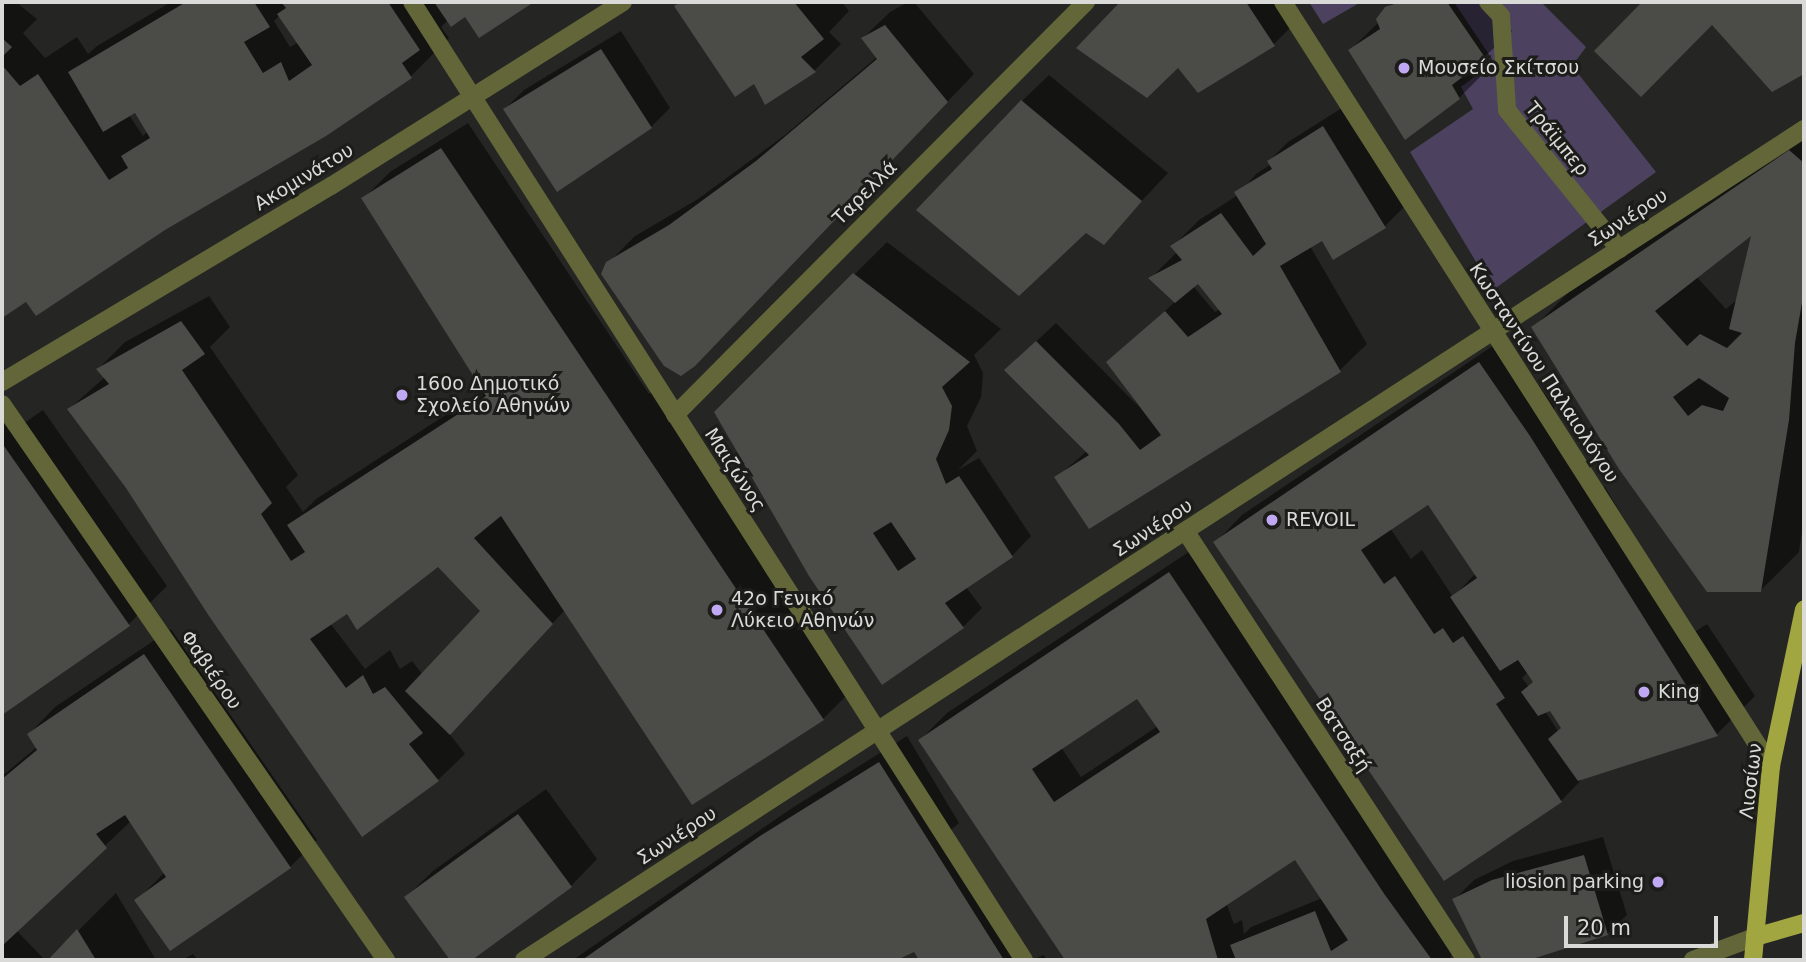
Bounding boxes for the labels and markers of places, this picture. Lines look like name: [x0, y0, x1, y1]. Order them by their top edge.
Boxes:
place label: Μουσείο Σκίτσου: [1418, 57, 1579, 79]
marker: Μουσείο Σκίτσου: [1396, 60, 1412, 76]
place label: 160ο Δημοτικό Σχολείο Αθηνών: [416, 373, 570, 417]
marker: 160ο Δημοτικό Σχολείο Αθηνών: [394, 387, 410, 403]
place label: REVOIL: [1286, 509, 1355, 531]
marker: REVOIL: [1264, 512, 1280, 528]
place label: 42ο Γενικό Λύκειο Αθηνών: [731, 588, 874, 632]
marker: 42ο Γενικό Λύκειο Αθηνών: [709, 602, 725, 618]
place label: King: [1658, 681, 1700, 703]
marker: King: [1636, 684, 1652, 700]
place label: liosion parking: [1505, 871, 1644, 893]
marker: liosion parking: [1650, 874, 1666, 890]

